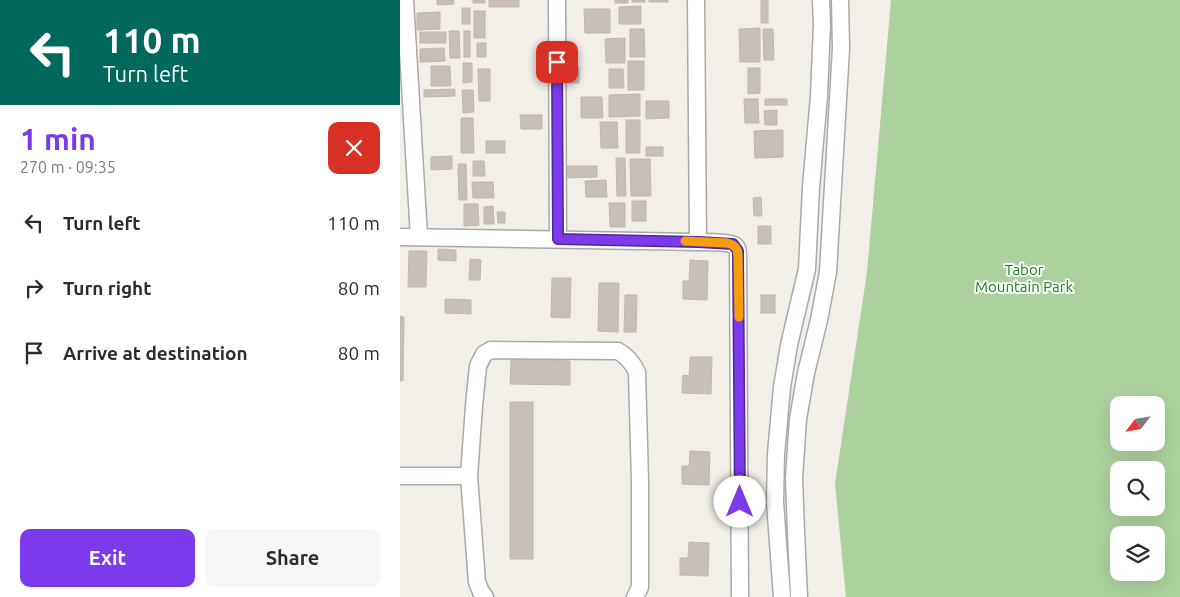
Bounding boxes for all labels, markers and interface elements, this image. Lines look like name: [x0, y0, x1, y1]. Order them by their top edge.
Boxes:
icon: left: [20, 20, 85, 85]
text: 110 m: [103, 20, 201, 60]
pin: [536, 41, 578, 83]
icon: arrive: [543, 48, 571, 76]
text: Turn left: [103, 61, 188, 86]
text: 1 min: [20, 122, 96, 156]
button: close: [328, 122, 380, 174]
text: 270 m · 09:35: [20, 158, 116, 176]
icon: left: [20, 209, 48, 237]
text: Turn left: [63, 212, 141, 234]
text: 110 m: [327, 212, 380, 234]
park label: Tabor Mountain Park: [975, 261, 1073, 295]
icon: right: [20, 274, 48, 302]
text: Turn right: [63, 277, 151, 299]
text: 80 m: [338, 277, 380, 299]
icon: arrive: [20, 339, 48, 367]
text: Arrive at destination: [63, 342, 248, 364]
text: 80 m: [338, 342, 380, 364]
north arrow: [1110, 396, 1165, 451]
map controls: [1110, 396, 1165, 581]
button: search: [1110, 461, 1165, 516]
position arrow: [713, 475, 765, 527]
button: layers: [1110, 526, 1165, 581]
button: Exit: [20, 529, 195, 587]
button: Share: [205, 529, 380, 587]

